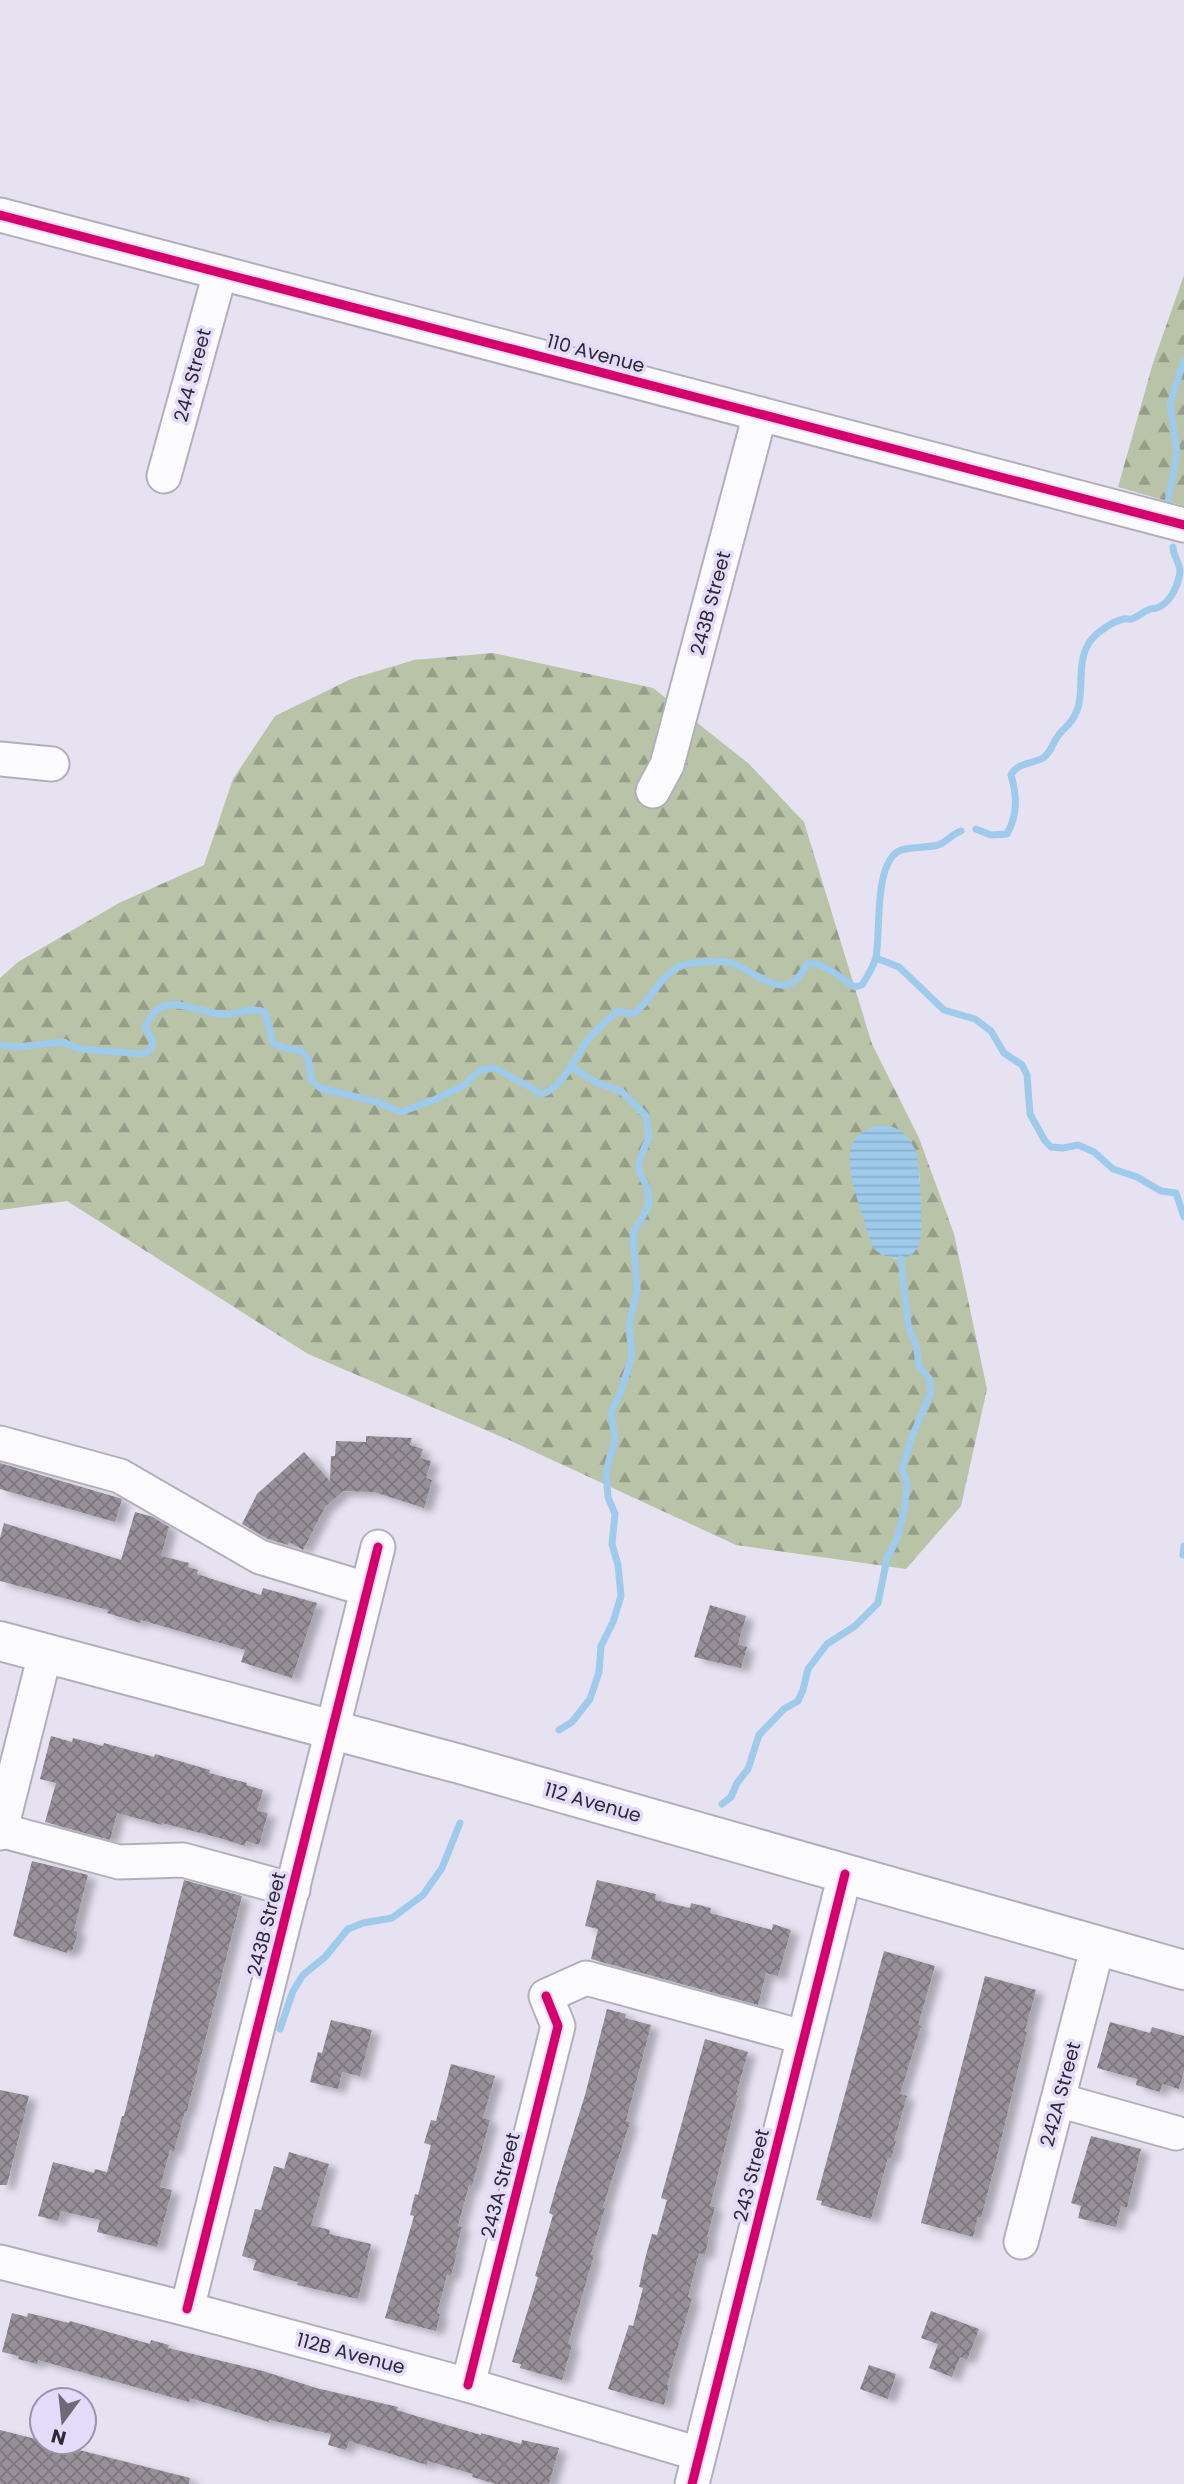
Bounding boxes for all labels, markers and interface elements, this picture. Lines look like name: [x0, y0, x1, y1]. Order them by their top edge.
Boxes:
street label: 244 Street: [167, 325, 218, 425]
street label: 110 Avenue: [544, 327, 648, 380]
street label: 243B Street: [684, 548, 737, 658]
street label: 112 Avenue: [541, 1776, 644, 1829]
street label: 243B Street: [241, 1869, 292, 1979]
street label: 242A Street: [1034, 2039, 1087, 2149]
street label: 243 Street: [727, 2126, 776, 2224]
street label: 243A Street: [474, 2130, 527, 2241]
street label: 112B Avenue: [294, 2326, 408, 2381]
north arrow: [28, 2386, 98, 2456]
text: N: [48, 2422, 69, 2452]

